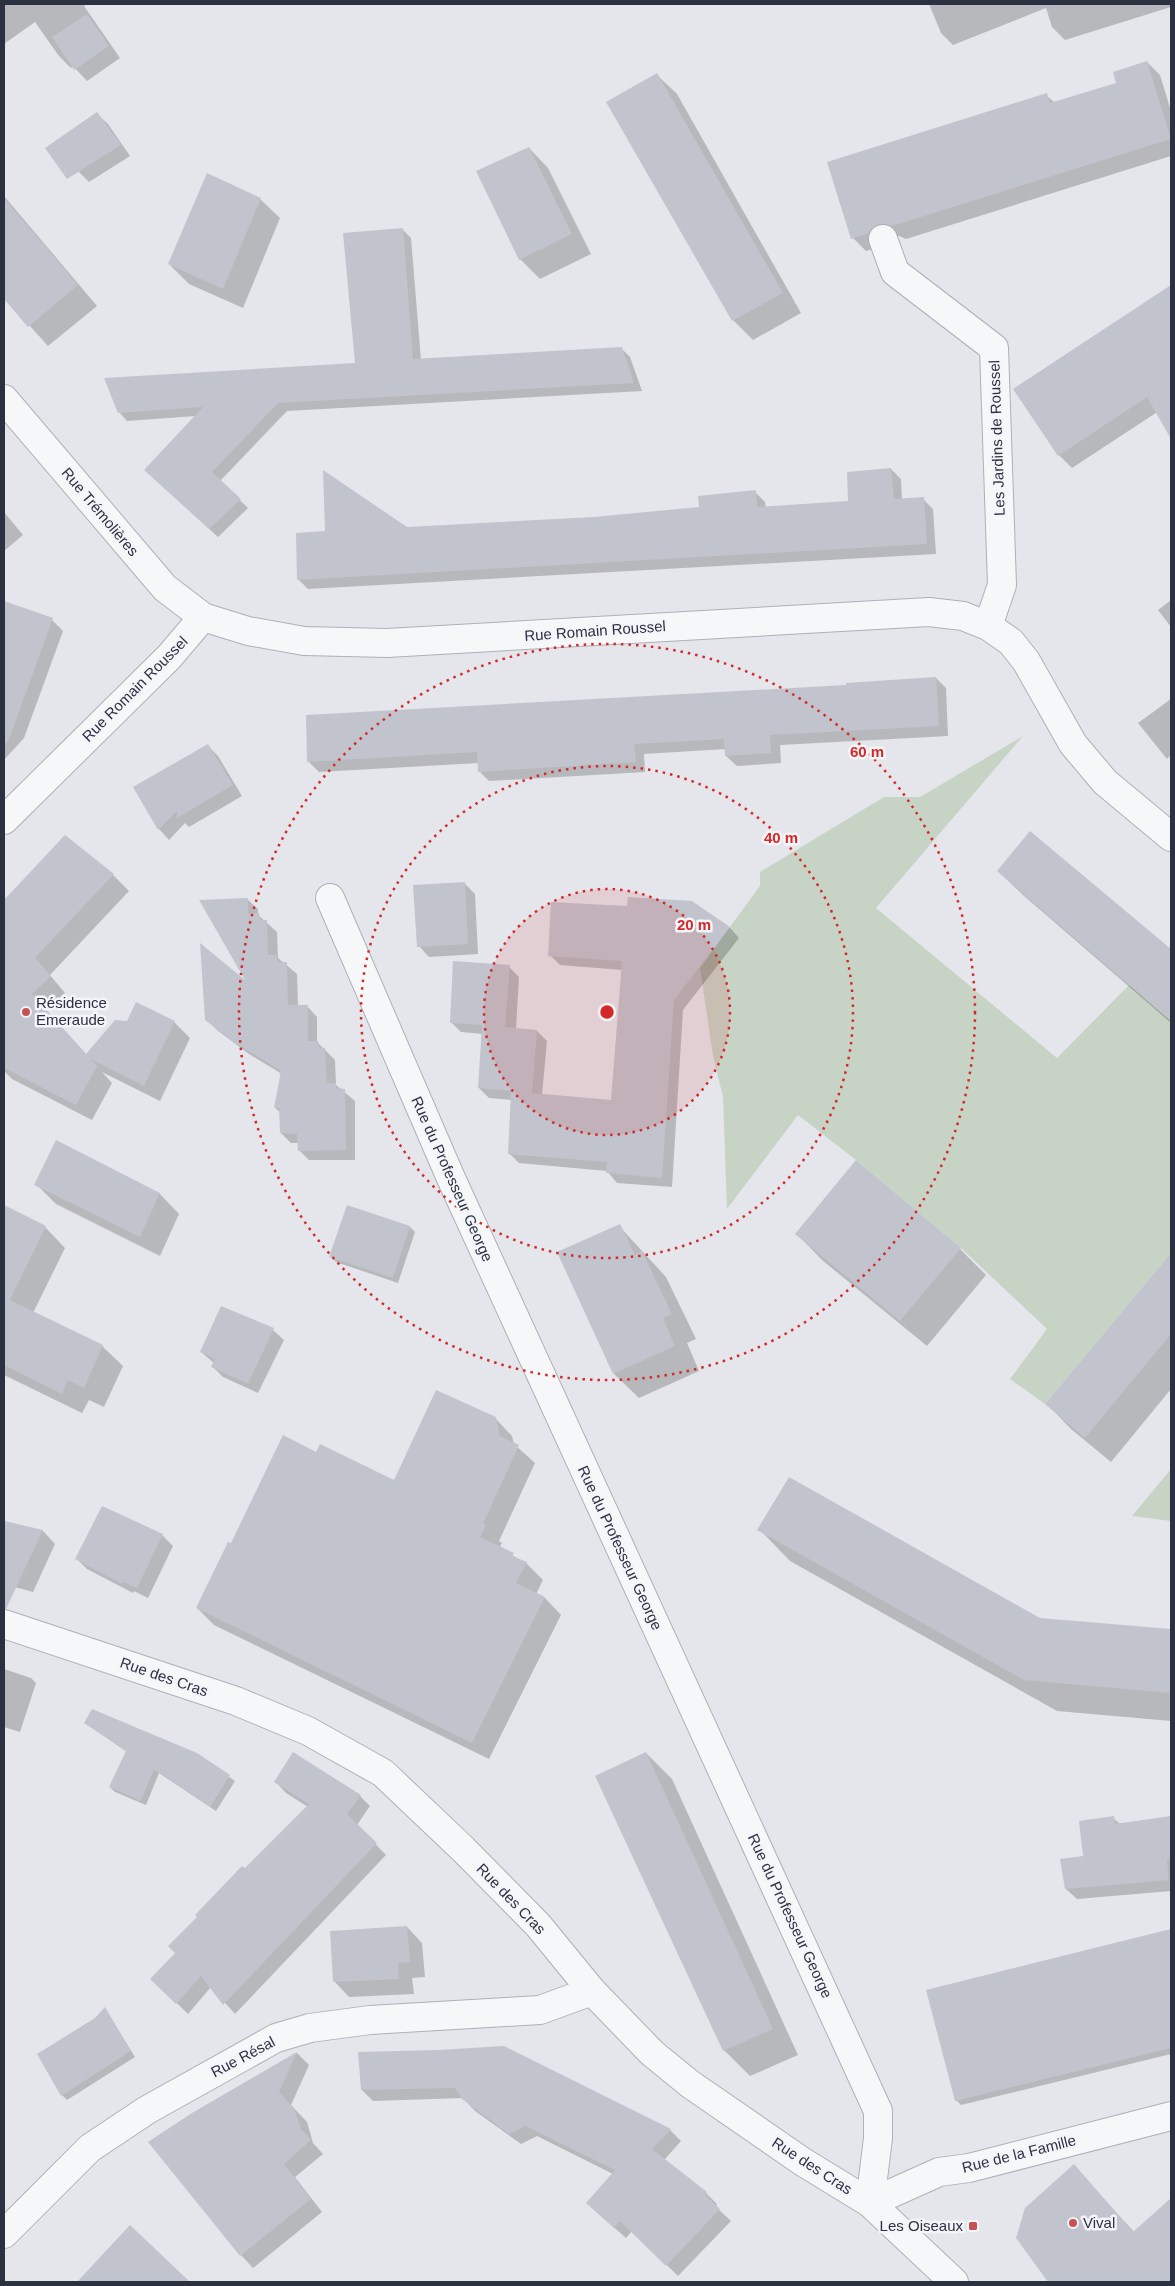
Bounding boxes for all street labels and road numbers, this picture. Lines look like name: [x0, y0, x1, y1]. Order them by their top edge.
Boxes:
street label: Les Jardins de Roussel: [985, 360, 1008, 516]
street label: Rue Trémolières: [59, 464, 142, 559]
street label: Rue Romain Roussel: [524, 617, 666, 644]
street label: Rue Romain Roussel: [79, 633, 191, 745]
street label: Rue du Professeur George: [408, 1093, 497, 1264]
street label: Rue du Professeur George: [575, 1463, 666, 1633]
street label: Rue des Cras: [118, 1654, 210, 1699]
street label: Rue du Professeur George: [745, 1831, 836, 2001]
street label: Rue des Cras: [473, 1860, 549, 1938]
street label: Rue Résal: [208, 2033, 278, 2081]
street label: Rue de la Famille: [960, 2131, 1078, 2176]
street label: Rue des Cras: [769, 2133, 855, 2198]

